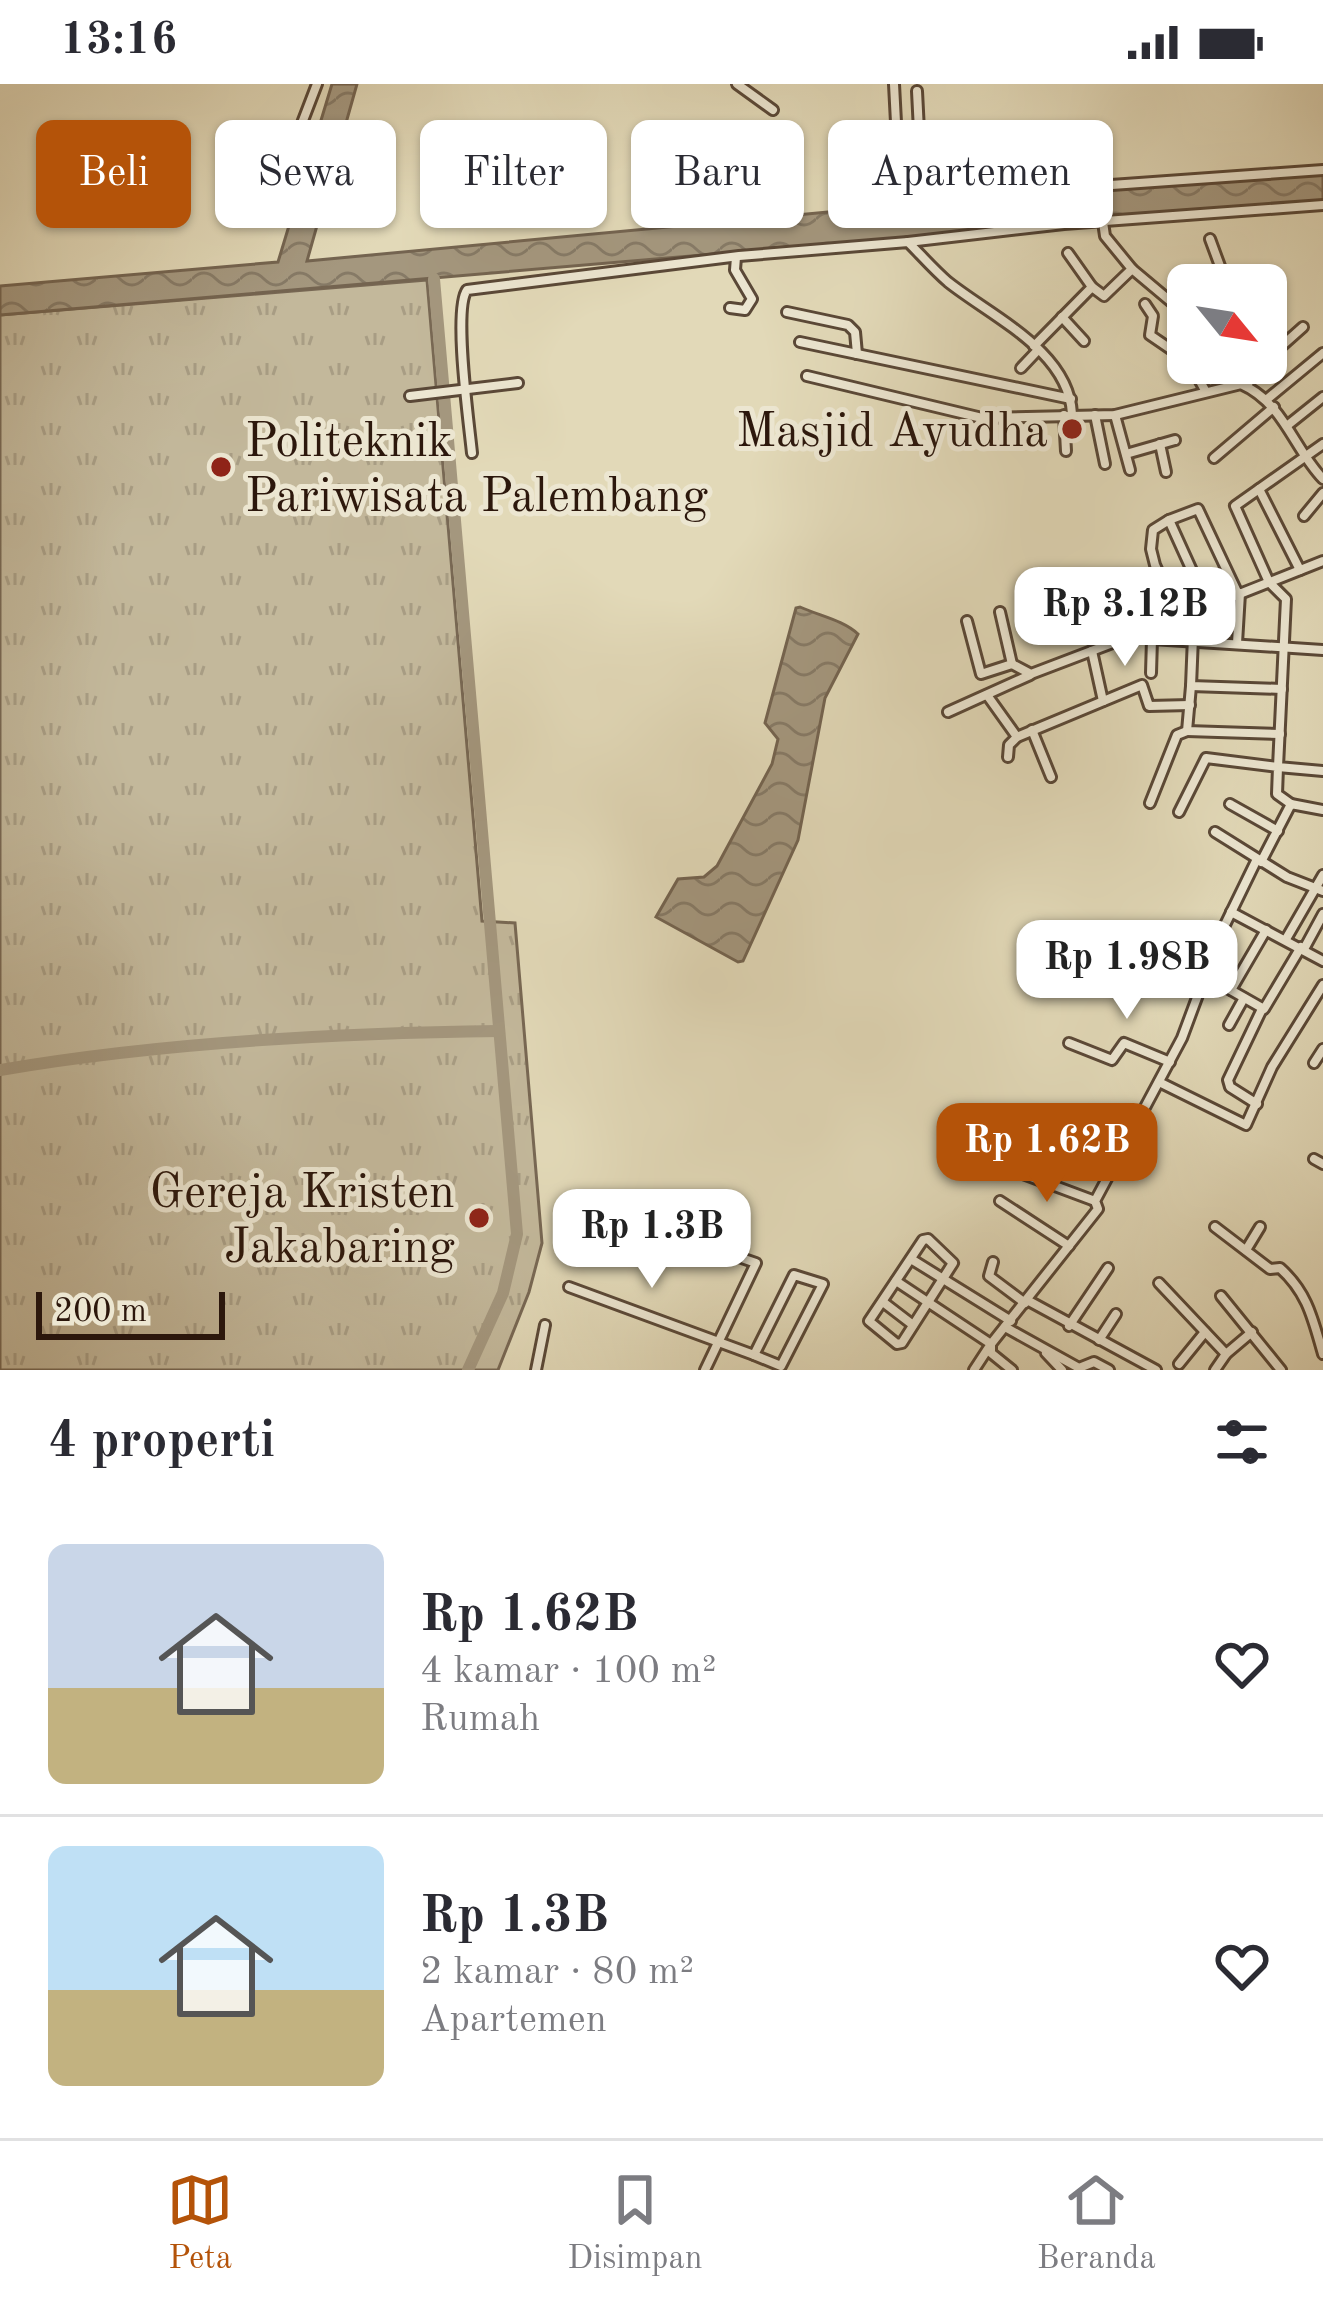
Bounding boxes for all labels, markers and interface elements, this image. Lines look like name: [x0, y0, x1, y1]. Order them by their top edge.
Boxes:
text: 13:16: [60, 19, 177, 64]
chip: Beli: [36, 120, 191, 228]
chip: Sewa: [215, 120, 396, 228]
chip: Filter: [420, 120, 607, 228]
chip: Baru: [631, 120, 804, 228]
chip: Apartemen: [828, 120, 1113, 228]
north arrow: [1167, 264, 1287, 384]
map controls: [1167, 264, 1287, 384]
place label: Masjid Ayudha: [736, 409, 1048, 457]
marker: Masjid Ayudha: [1059, 416, 1085, 442]
place label: Politeknik Pariwisata Palembang: [245, 419, 708, 522]
marker: Politeknik Pariwisata Palembang: [208, 454, 234, 480]
pin: Rp 3.12B: [1001, 567, 1249, 669]
text: Rp 3.12B: [1041, 586, 1209, 625]
pin: Rp 1.98B: [1003, 920, 1251, 1022]
text: Rp 1.98B: [1043, 939, 1211, 978]
pin: Rp 1.62B: [923, 1103, 1171, 1205]
text: Rp 1.62B: [963, 1122, 1131, 1161]
place label: Gereja Kristen Jakabaring: [150, 1170, 455, 1273]
pin: Rp 1.3B: [541, 1189, 763, 1291]
marker: Gereja Kristen Jakabaring: [466, 1205, 492, 1231]
text: Rp 1.3B: [580, 1208, 724, 1247]
scale bar: [36, 1286, 225, 1339]
text: 200 m: [54, 1296, 147, 1329]
icon: filters: [1209, 1409, 1275, 1475]
text: 4 properti: [48, 1417, 275, 1468]
text: Rp 1.62B: [420, 1591, 639, 1642]
icon: home: [144, 1592, 288, 1736]
icon: heart: [1209, 1631, 1275, 1697]
text: 4 kamar · 100 m²: [420, 1652, 717, 1691]
text: Rumah: [420, 1700, 540, 1739]
text: Rp 1.3B: [420, 1892, 609, 1943]
icon: home: [144, 1894, 288, 2038]
icon: heart: [1209, 1933, 1275, 1999]
text: 2 kamar · 80 m²: [420, 1953, 694, 1992]
text: Apartemen: [420, 2001, 607, 2040]
tab: Peta: [167, 2167, 233, 2280]
tab: Disimpan: [567, 2167, 703, 2280]
tab: Beranda: [1037, 2167, 1156, 2280]

